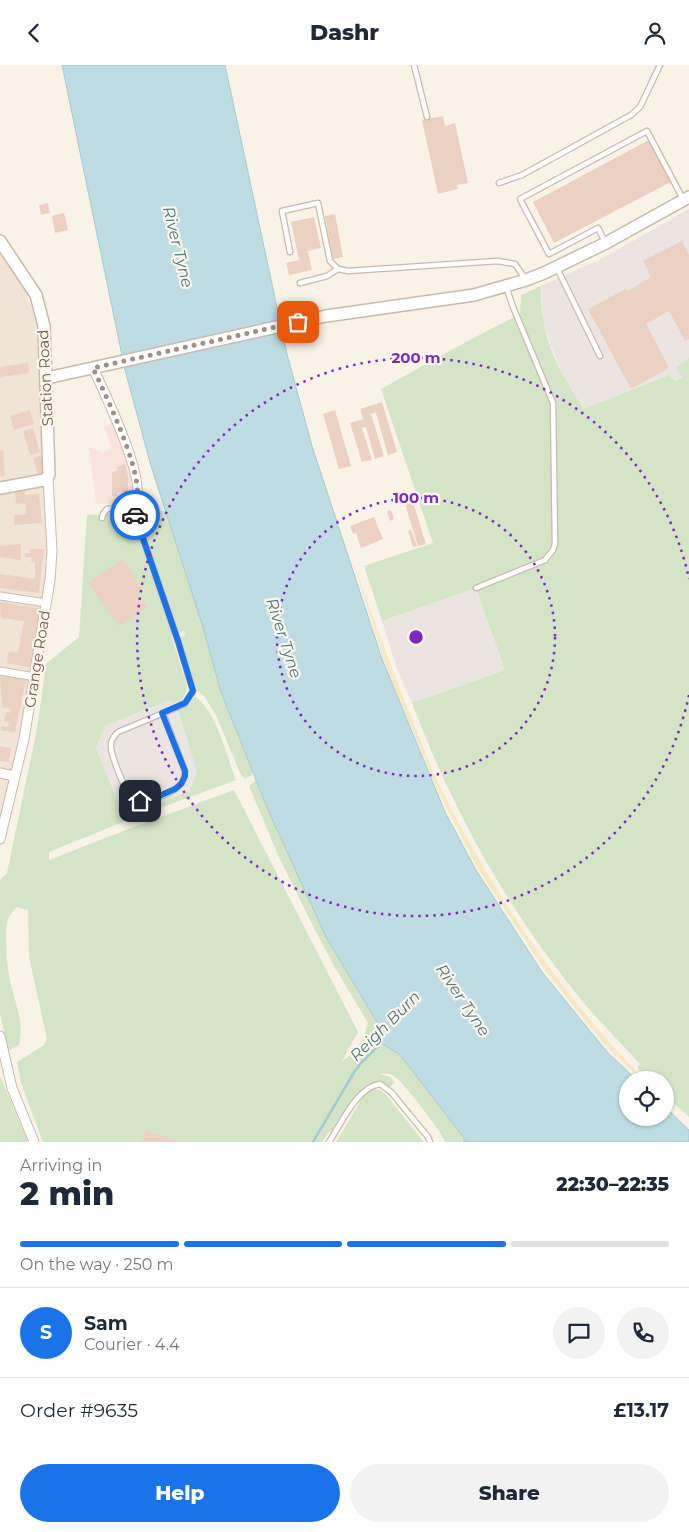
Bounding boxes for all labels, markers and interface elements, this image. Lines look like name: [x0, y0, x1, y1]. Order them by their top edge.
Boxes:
icon: back: [20, 19, 48, 47]
text: Dashr: [310, 19, 379, 46]
icon: person: [641, 19, 669, 47]
water label: River Tyne: [159, 204, 197, 290]
pin: [277, 301, 319, 343]
icon: bag: [284, 308, 312, 336]
street label: Station Road: [33, 329, 57, 427]
text: 200 m: [391, 348, 441, 367]
text: 100 m: [393, 488, 439, 507]
courier: [110, 490, 160, 540]
icon: car: [121, 501, 149, 529]
water label: River Tyne: [262, 596, 306, 680]
street label: Grange Road: [20, 609, 54, 709]
centre of rings: [407, 628, 425, 646]
pin: [119, 780, 161, 822]
icon: home: [126, 787, 154, 815]
water label: River Tyne: [432, 960, 494, 1040]
water label: Reigh Burn: [346, 987, 424, 1065]
map controls: [619, 1071, 674, 1126]
button: locate: [619, 1071, 674, 1126]
text: Arriving in: [20, 1156, 102, 1175]
text: 22:30–22:35: [556, 1173, 669, 1196]
text: 2 min: [20, 1174, 114, 1213]
text: On the way · 250 m: [20, 1255, 173, 1274]
button: chat: [553, 1307, 605, 1359]
button: phone: [617, 1307, 669, 1359]
text: Sam: [84, 1312, 128, 1335]
text: S: [40, 1321, 52, 1344]
text: Courier · 4.4: [84, 1335, 180, 1354]
text: Order #9635: [20, 1399, 138, 1422]
text: £13.17: [613, 1399, 669, 1422]
button: Help: [20, 1464, 340, 1522]
button: Share: [350, 1464, 669, 1522]

